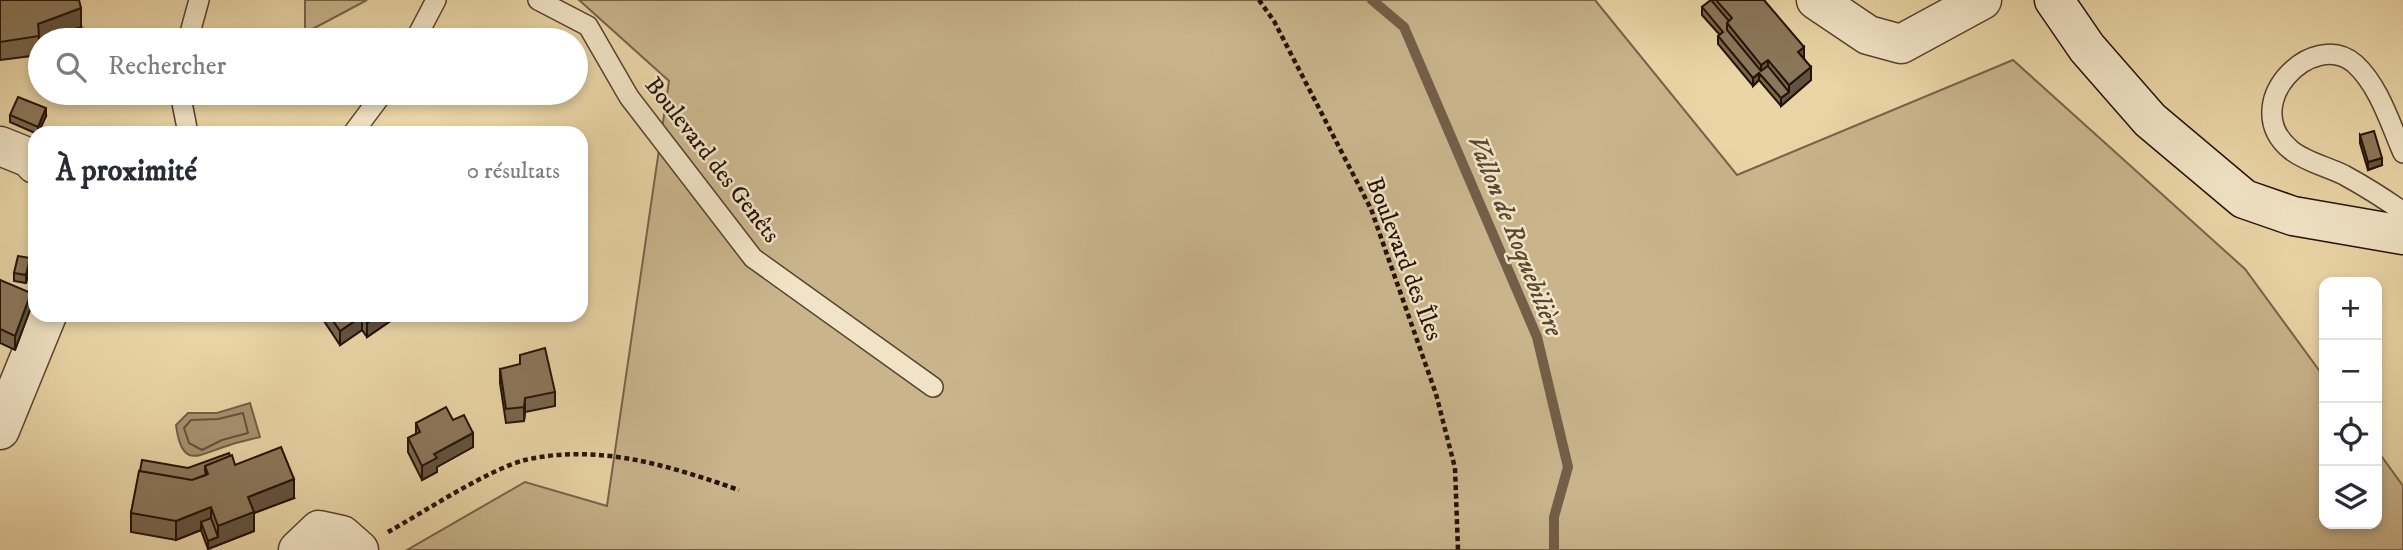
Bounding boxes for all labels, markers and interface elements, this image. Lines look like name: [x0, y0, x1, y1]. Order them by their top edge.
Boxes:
search box: [28, 28, 588, 105]
icon: search: [52, 48, 90, 86]
text: Rechercher: [108, 50, 226, 83]
street label: Boulevard des Genêts: [638, 71, 786, 249]
water label: Vallon de Roquebilière: [1460, 131, 1571, 342]
text: À proximité: [56, 153, 197, 190]
text: 0 résultats: [467, 157, 560, 186]
street label: Boulevard des Îles: [1359, 173, 1450, 345]
map controls: [2319, 277, 2382, 529]
button: +: [2319, 277, 2382, 340]
button: −: [2319, 340, 2382, 403]
button: locate: [2319, 403, 2382, 466]
button: layers: [2319, 466, 2382, 529]

